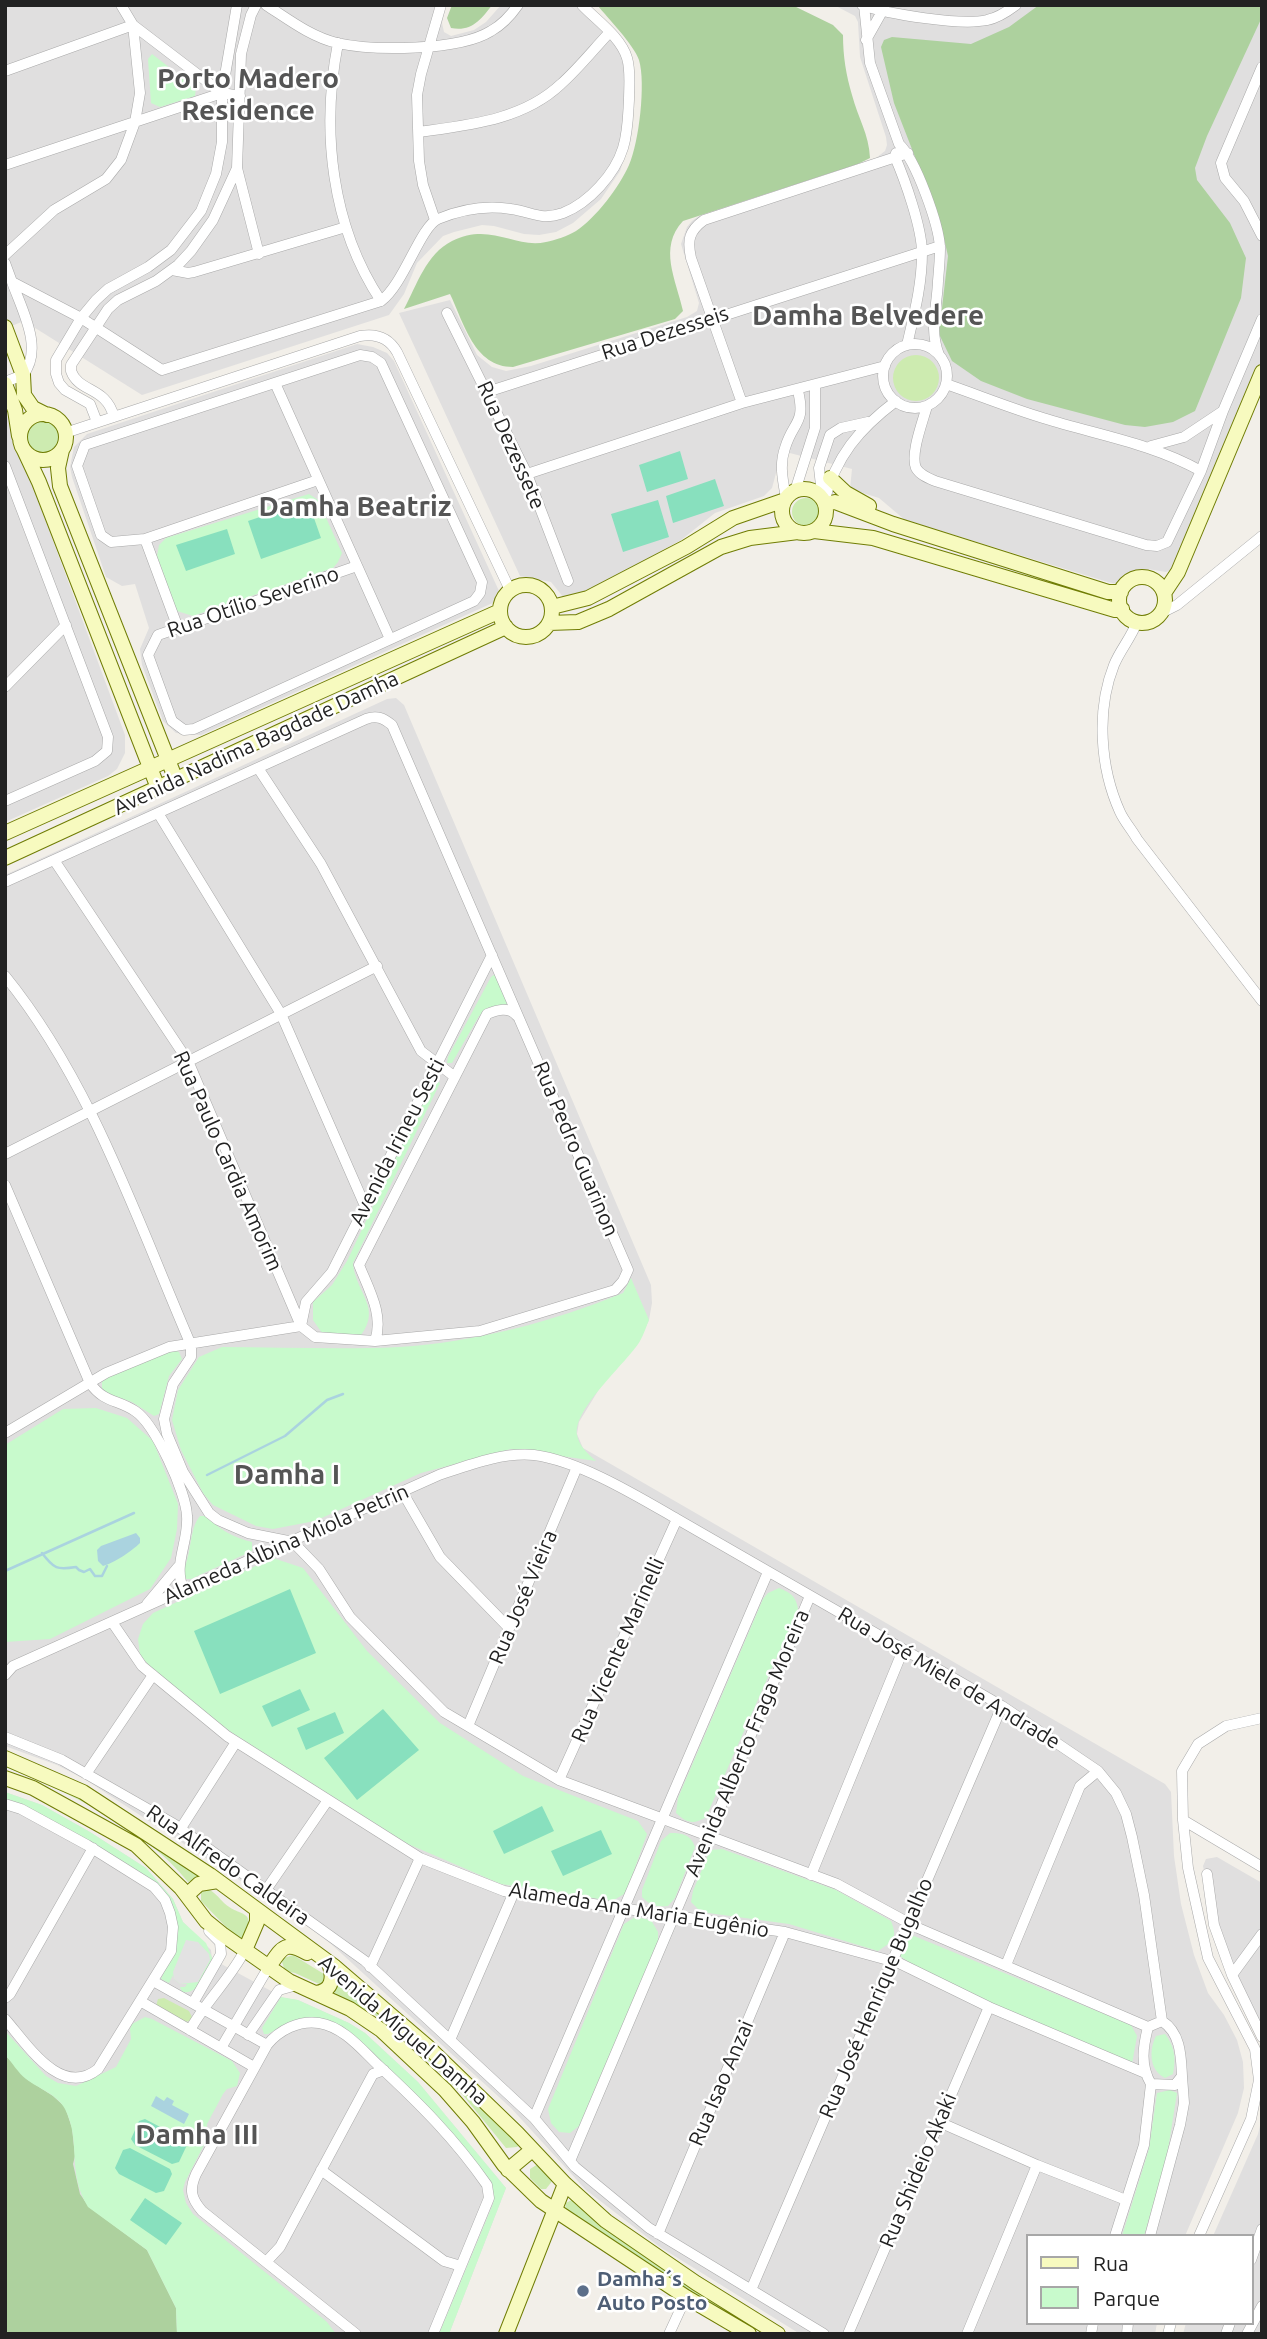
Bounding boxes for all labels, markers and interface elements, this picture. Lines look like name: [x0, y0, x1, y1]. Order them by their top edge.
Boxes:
district label: Porto Madero Residence: [157, 62, 339, 128]
district label: Damha Belvedere: [752, 299, 984, 333]
street label: Rua Dezesseis: [598, 301, 732, 365]
street label: Rua Dezessete: [471, 377, 551, 513]
district label: Damha Beatriz: [259, 490, 451, 524]
street label: Rua Otílio Severino: [164, 561, 342, 643]
street label: Avenida Nadima Bagdade Damha: [109, 666, 403, 820]
street label: Rua Paulo Cardia Amorim: [168, 1047, 288, 1275]
street label: Avenida Irineu Sesti: [344, 1054, 450, 1230]
street label: Rua Pedro Guarinon: [528, 1058, 624, 1240]
district label: Damha I: [234, 1458, 340, 1492]
street label: Alameda Albina Miola Petrin: [160, 1478, 412, 1610]
street label: Rua José Vieira: [483, 1526, 563, 1668]
street label: Rua Vicente Marinelli: [566, 1554, 670, 1746]
street label: Rua José Miele de Andrade: [833, 1602, 1065, 1754]
street label: Avenida Alberto Fraga Moreira: [679, 1606, 815, 1880]
street label: Rua Alfredo Caldeira: [141, 1799, 315, 1931]
street label: Rua José Henrique Bugalho: [814, 1874, 938, 2122]
street label: Alameda Ana Maria Eugênio: [507, 1877, 771, 1943]
street label: Avenida Miguel Damha: [313, 1950, 493, 2110]
street label: Rua Isao Anzai: [683, 2016, 759, 2150]
street label: Rua Shideio Akaki: [874, 2089, 962, 2251]
district label: Damha III: [135, 2118, 259, 2152]
legend: [1026, 2234, 1253, 2325]
text: Rua: [1093, 2251, 1129, 2275]
place label: Damha´s Auto Posto: [597, 2266, 707, 2316]
marker: Damha´s Auto Posto: [575, 2283, 591, 2299]
text: Parque: [1093, 2286, 1160, 2310]

